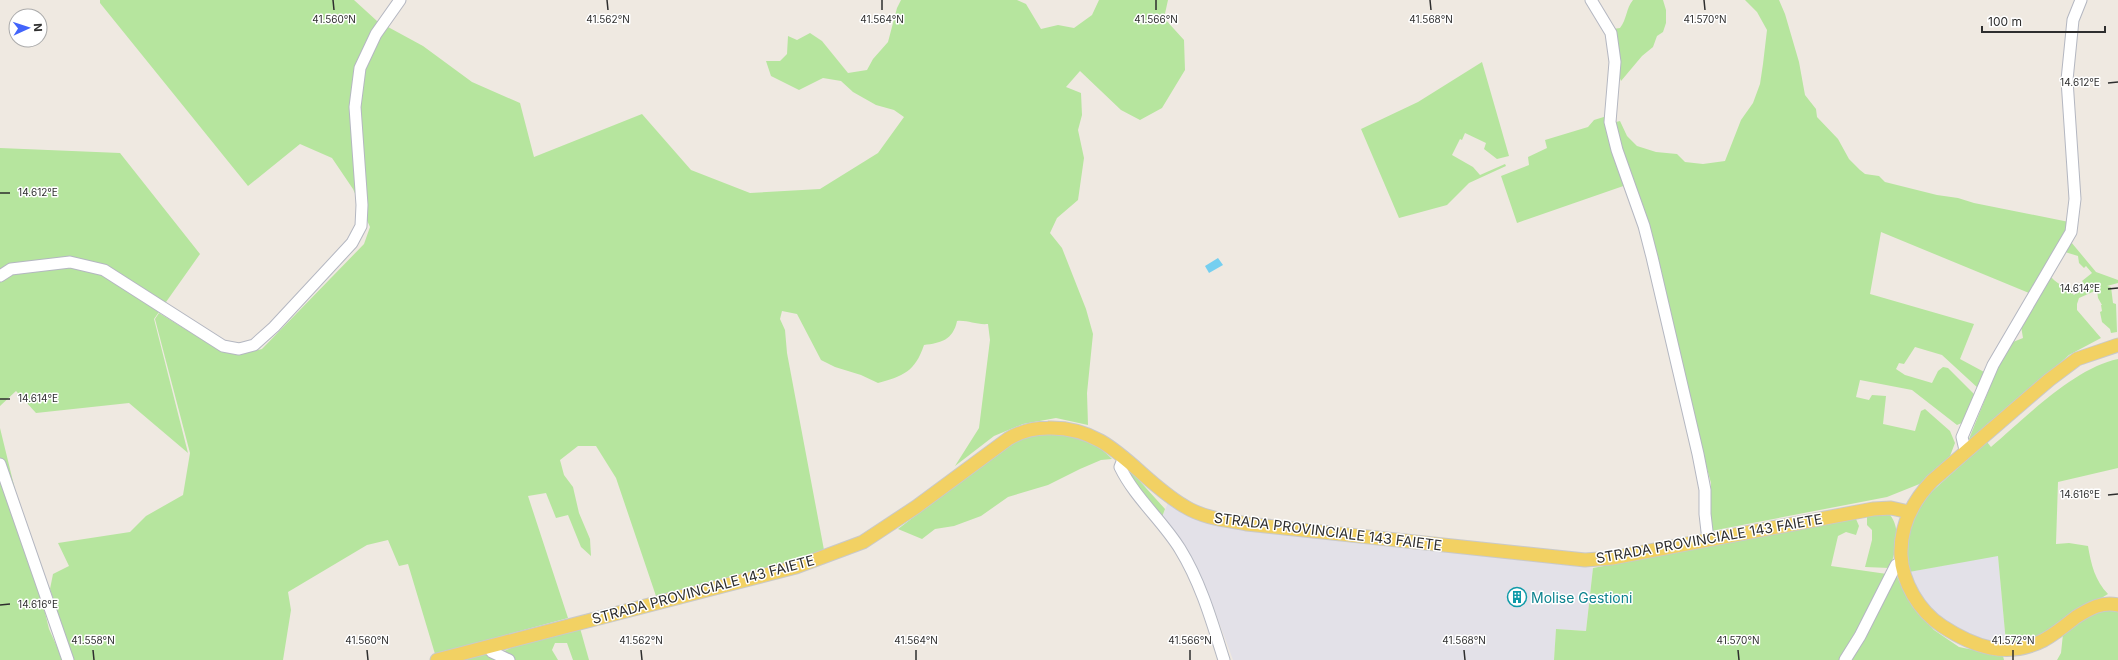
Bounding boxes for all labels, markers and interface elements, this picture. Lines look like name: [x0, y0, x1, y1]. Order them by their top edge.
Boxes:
north arrow: [8, 8, 48, 48]
scale bar: [1982, 8, 2105, 34]
text: 41.560°N: [312, 13, 356, 25]
text: 41.562°N: [586, 13, 630, 25]
text: 41.564°N: [860, 13, 904, 25]
text: 41.566°N: [1134, 13, 1178, 25]
text: 41.568°N: [1409, 13, 1453, 25]
text: 41.570°N: [1683, 13, 1727, 25]
text: 100 m: [1988, 14, 2022, 29]
text: N: [31, 23, 45, 32]
text: 14.612°E: [2060, 76, 2100, 88]
text: 14.612°E: [18, 186, 58, 198]
text: 14.614°E: [2060, 282, 2100, 294]
text: 14.614°E: [18, 392, 58, 404]
text: 14.616°E: [2060, 488, 2100, 500]
street label: STRADA PROVINCIALE 143 FAIETE: [1213, 509, 1443, 553]
street label: STRADA PROVINCIALE 143 FAIETE: [1594, 510, 1824, 566]
street label: STRADA PROVINCIALE 143 FAIETE: [590, 551, 816, 627]
building icon: Molise Gestioni: [1506, 586, 1528, 608]
place label: Molise Gestioni: [1531, 589, 1632, 606]
text: 14.616°E: [18, 598, 58, 610]
text: 41.558°N: [71, 634, 115, 646]
text: 41.560°N: [345, 634, 389, 646]
text: 41.562°N: [619, 634, 663, 646]
text: 41.564°N: [894, 634, 938, 646]
text: 41.566°N: [1168, 634, 1212, 646]
text: 41.568°N: [1442, 634, 1486, 646]
text: 41.570°N: [1716, 634, 1760, 646]
text: 41.572°N: [1992, 634, 2035, 646]

